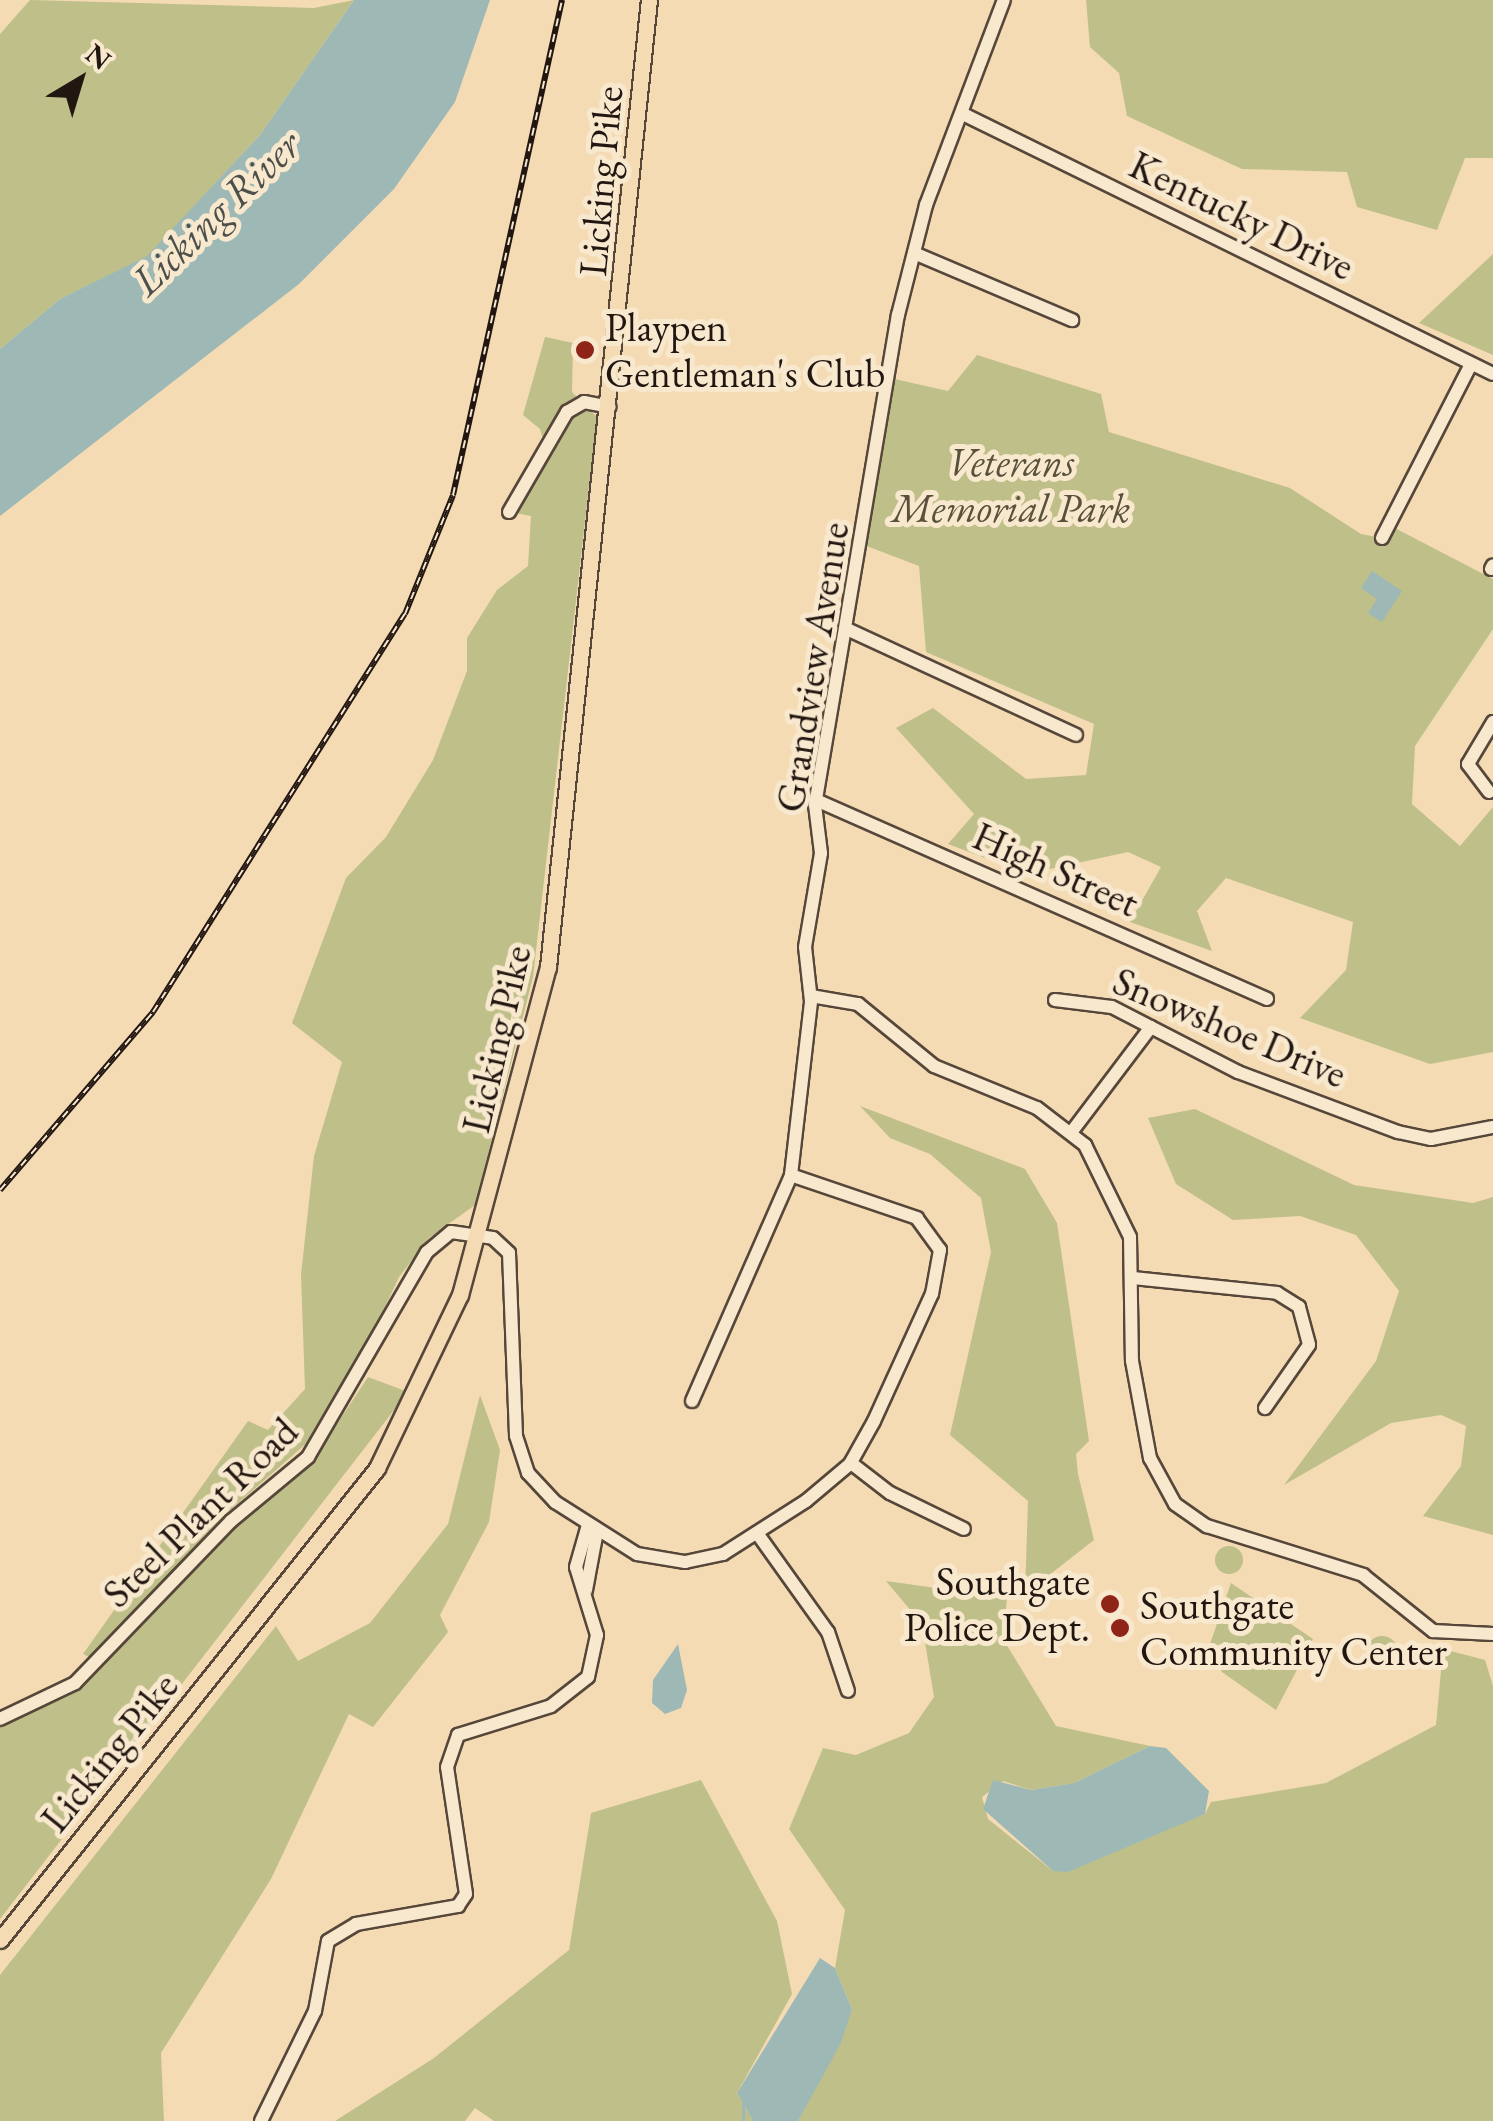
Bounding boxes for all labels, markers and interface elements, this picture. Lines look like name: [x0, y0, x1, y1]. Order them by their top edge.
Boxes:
north arrow: [30, 30, 130, 130]
text: N: [78, 35, 118, 78]
street label: Licking Pike: [568, 84, 632, 278]
water label: Licking River: [121, 120, 311, 306]
street label: Kentucky Drive: [1122, 140, 1362, 290]
place label: Playpen Gentleman's Club: [605, 303, 885, 397]
marker: Playpen Gentleman's Club: [574, 339, 596, 361]
park label: Veterans Memorial Park: [892, 438, 1130, 532]
street label: Grandview Avenue: [765, 519, 859, 815]
street label: High Street: [966, 811, 1146, 927]
street label: Licking Pike: [451, 941, 541, 1137]
street label: Snowshoe Drive: [1106, 956, 1354, 1098]
street label: Steel Plant Road: [92, 1407, 308, 1617]
place label: Southgate Police Dept.: [904, 1557, 1090, 1651]
place label: Southgate Community Center: [1140, 1581, 1447, 1675]
marker: Southgate Police Dept.: [1099, 1593, 1121, 1615]
marker: Southgate Community Center: [1109, 1617, 1131, 1639]
street label: Licking Pike: [30, 1663, 188, 1841]

